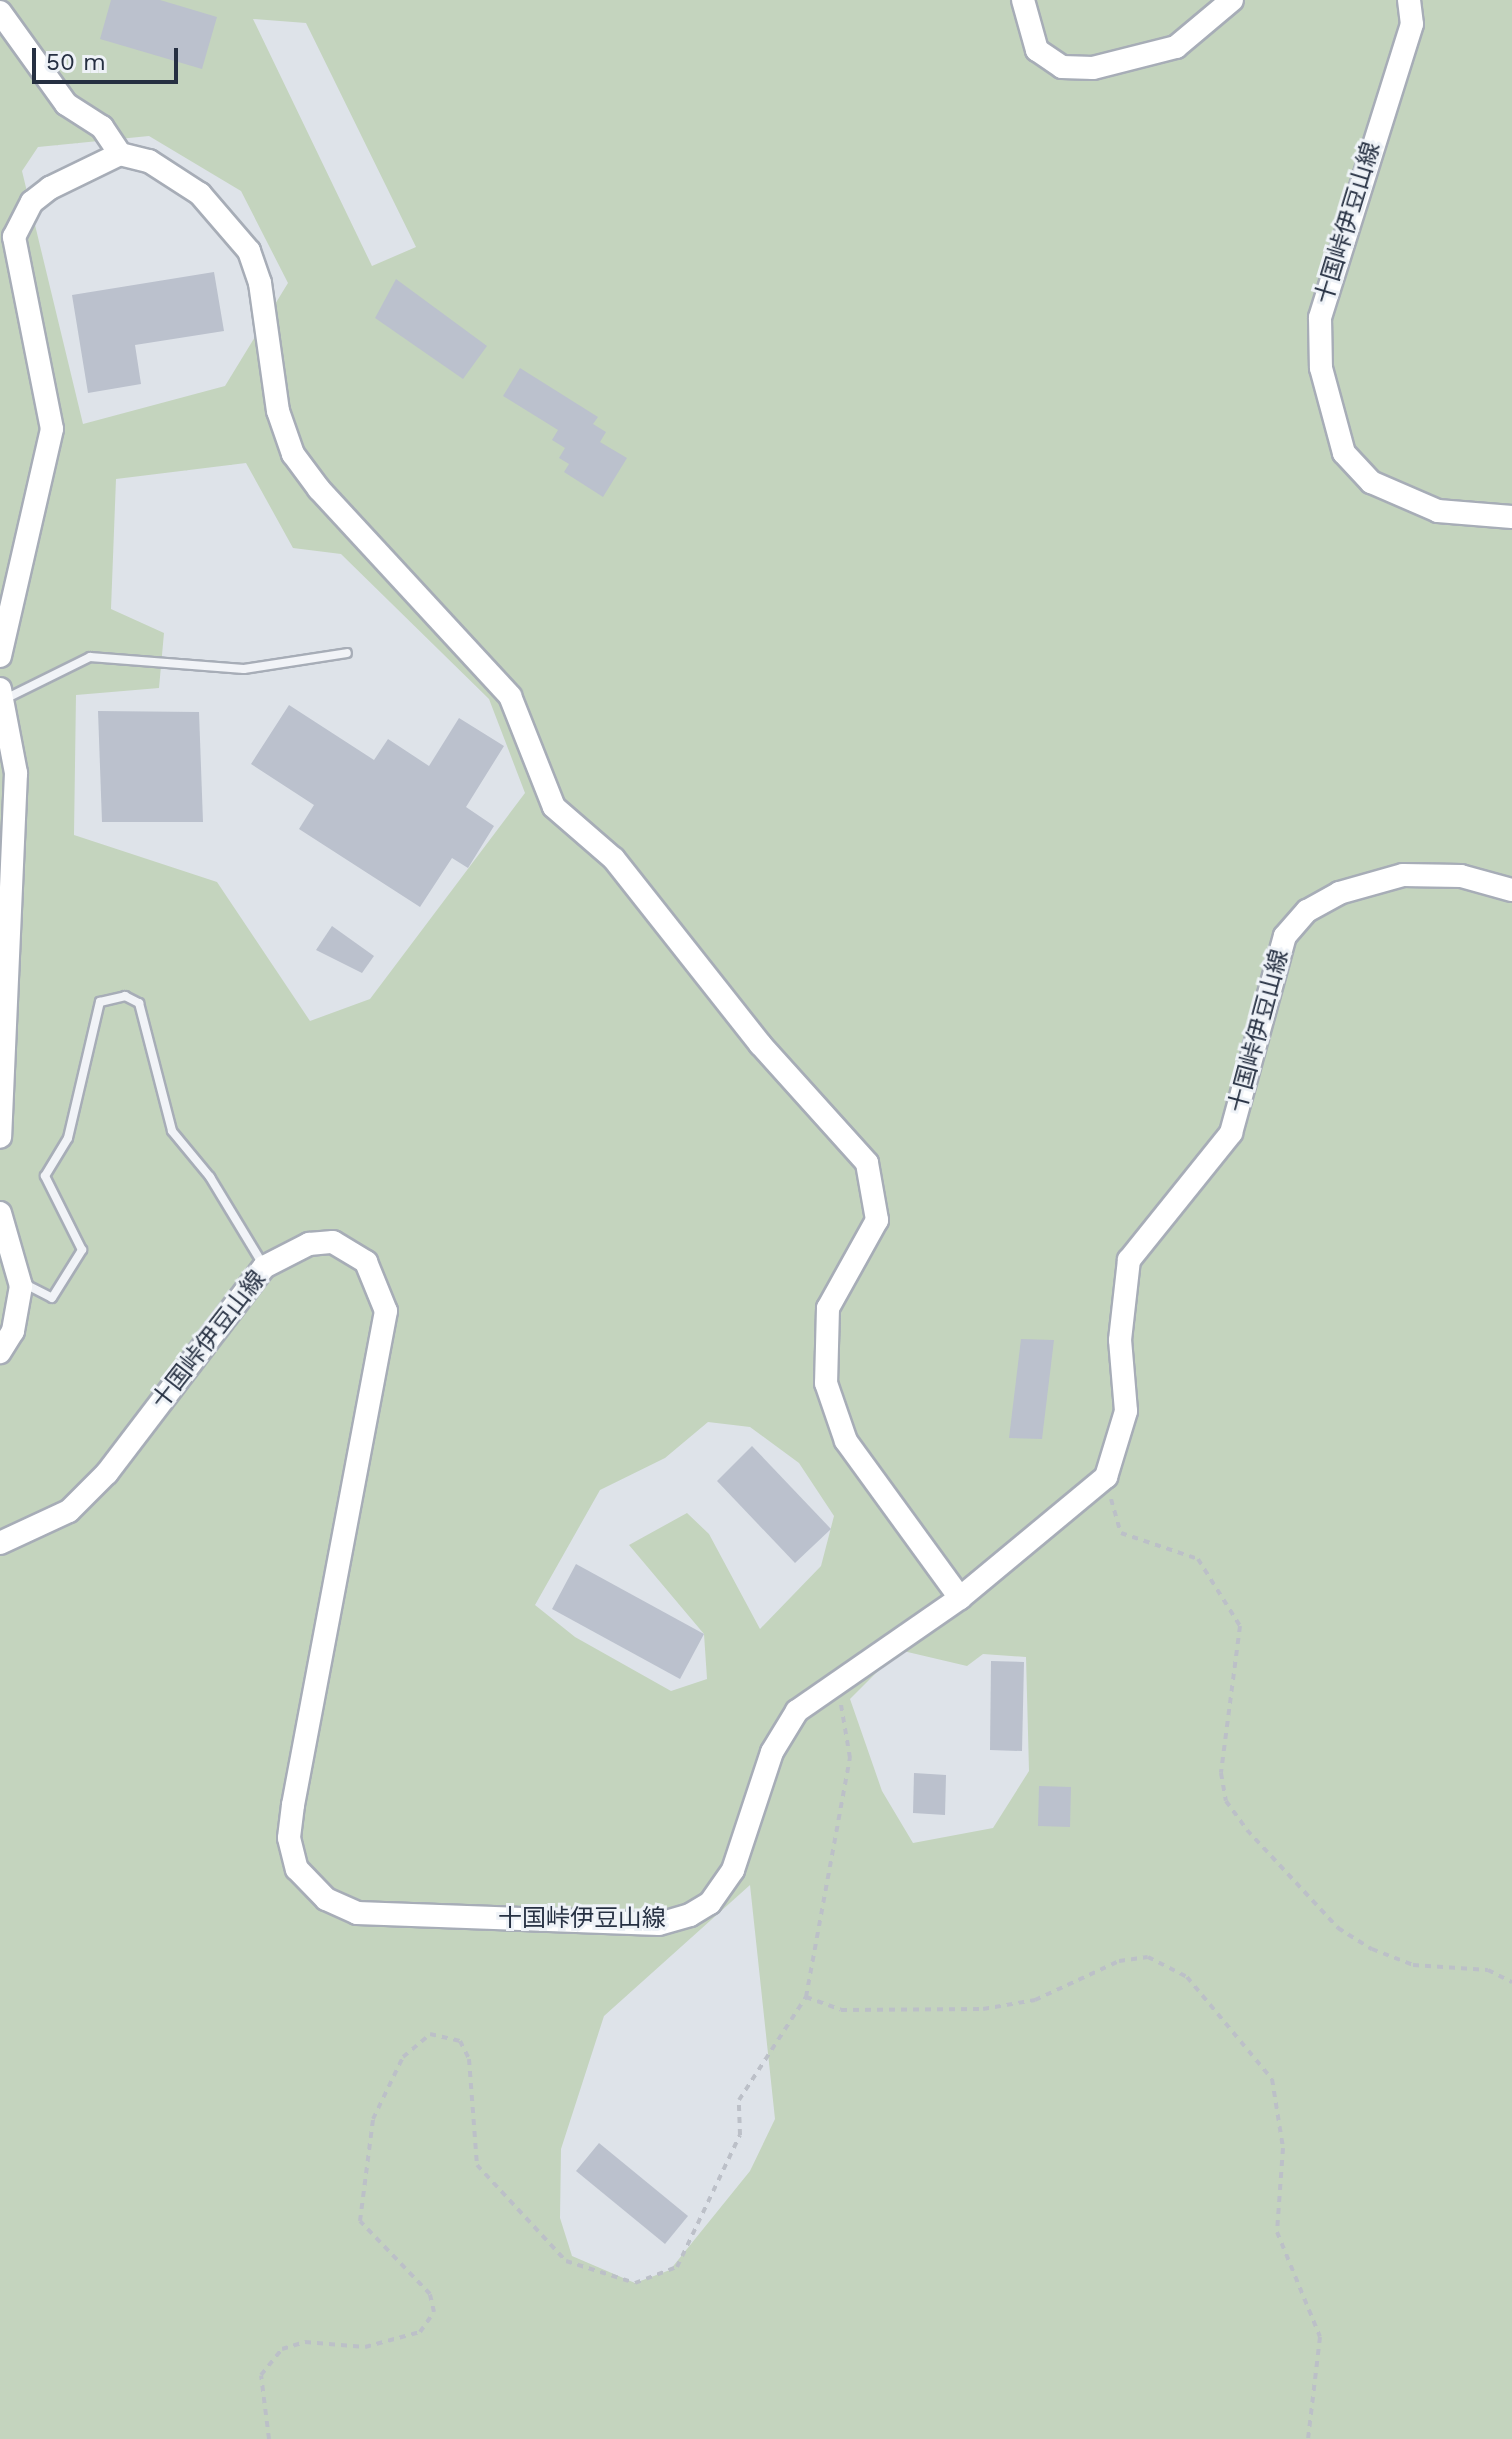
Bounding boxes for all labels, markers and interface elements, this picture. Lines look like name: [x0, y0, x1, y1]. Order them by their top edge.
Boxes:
scale bar: [36, 32, 182, 82]
text: 50 m: [46, 48, 106, 76]
street label: 十国峠伊豆山線: [1310, 138, 1386, 308]
street label: 十国峠伊豆山線: [1223, 946, 1295, 1116]
street label: 十国峠伊豆山線: [146, 1265, 272, 1415]
street label: 十国峠伊豆山線: [498, 1905, 666, 1933]

